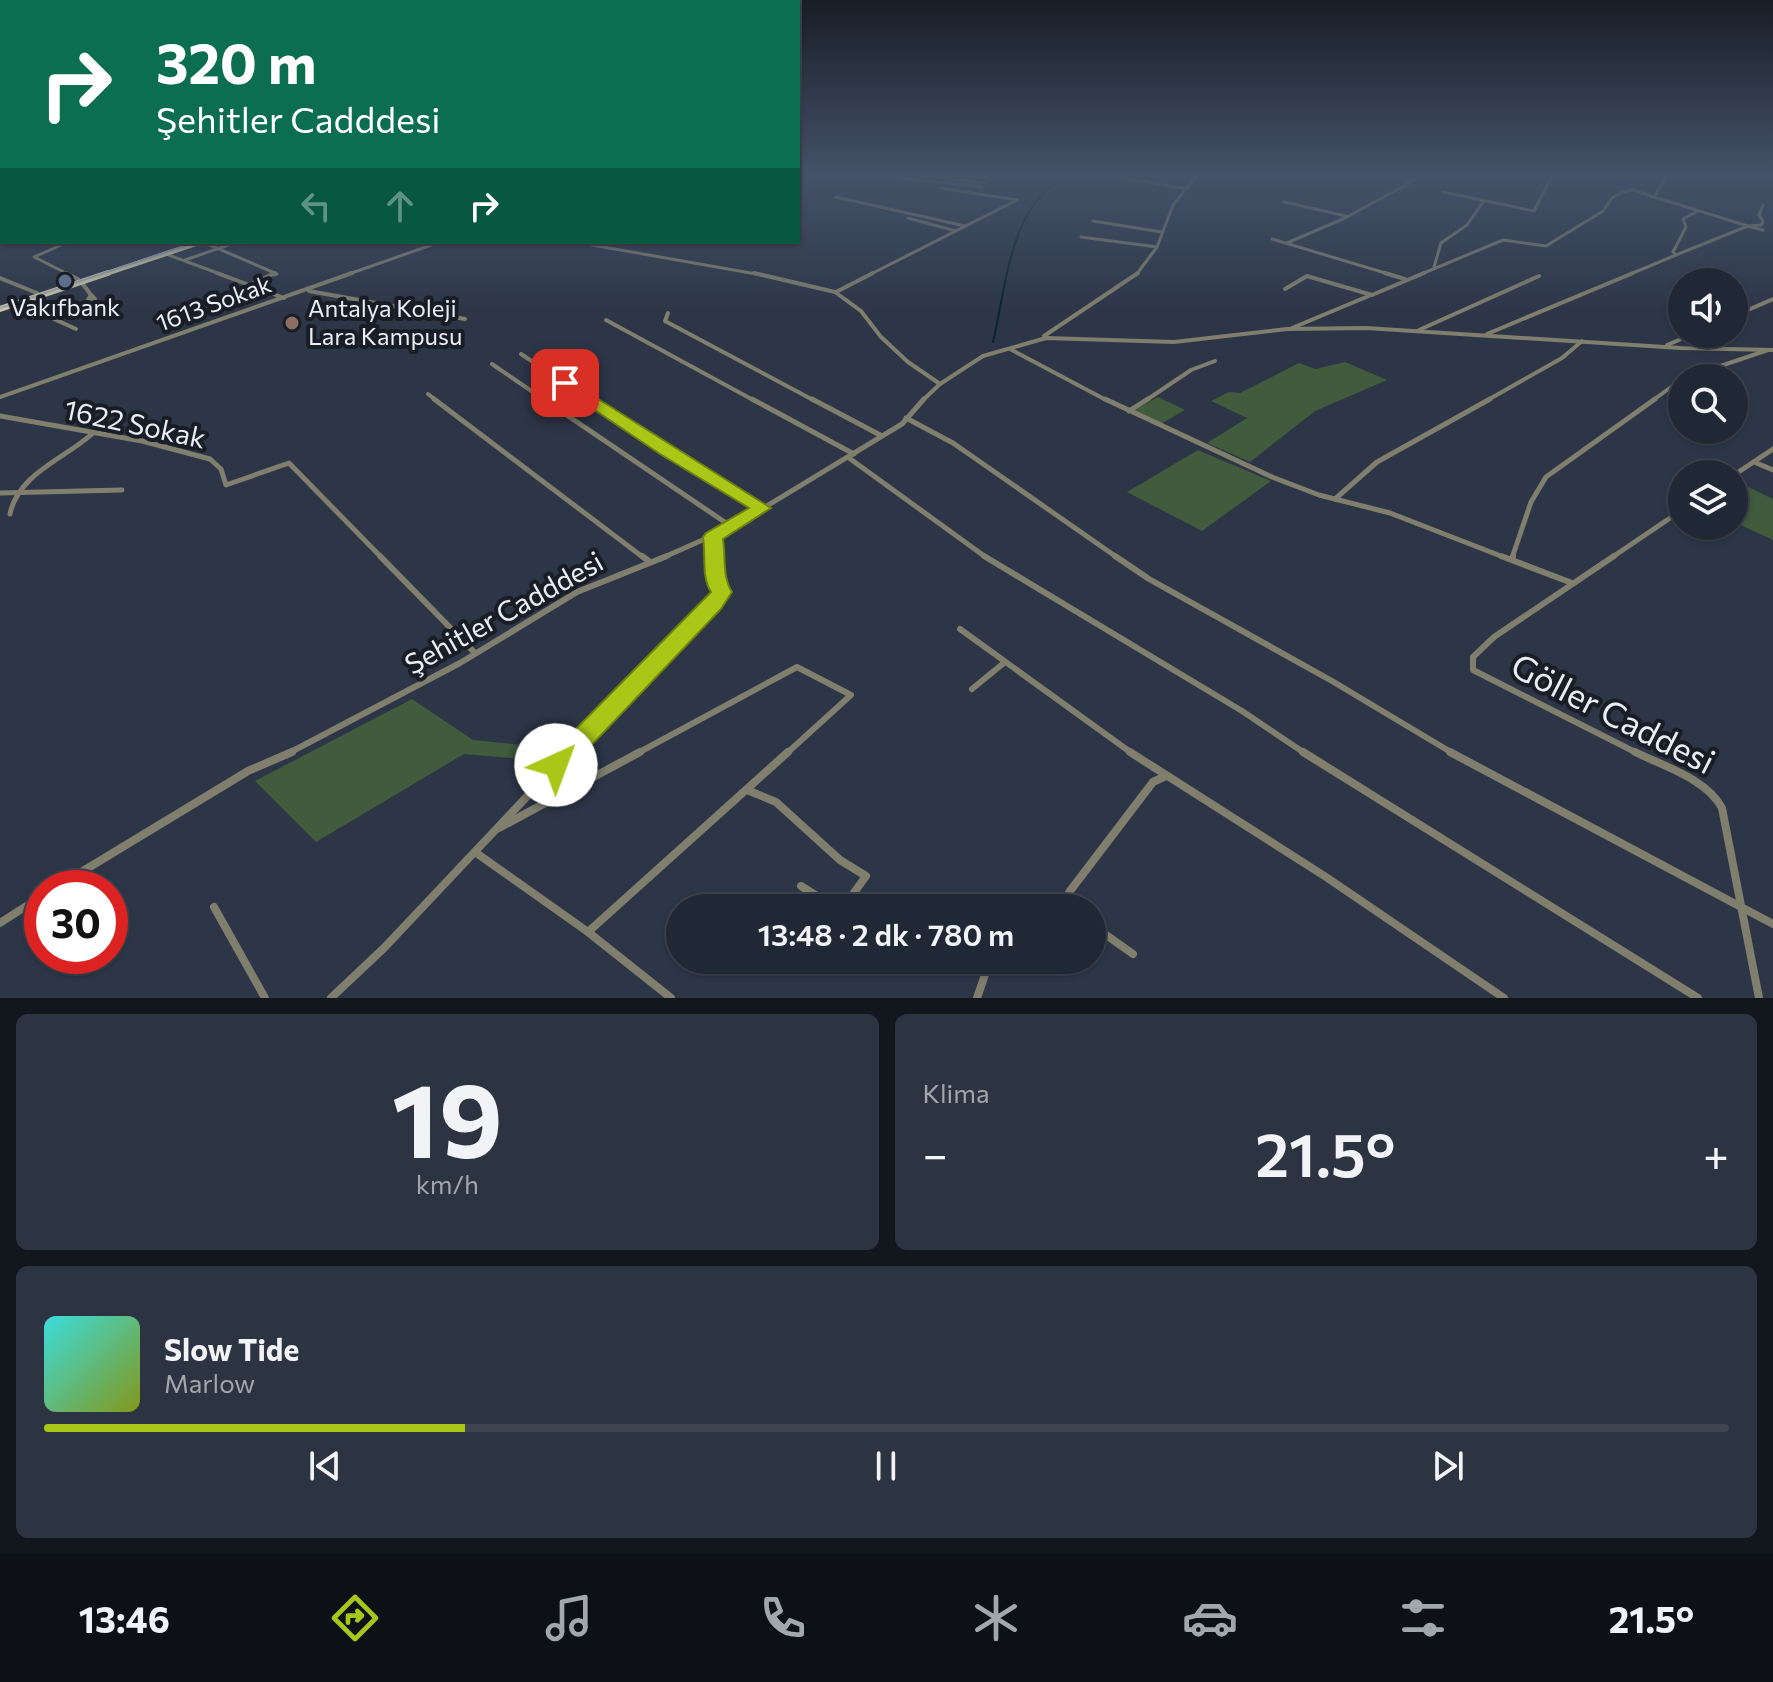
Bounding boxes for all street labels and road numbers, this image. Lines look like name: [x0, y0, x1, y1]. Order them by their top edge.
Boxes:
street label: 1613 Sokak: [152, 268, 275, 337]
street label: 1622 Sokak: [62, 391, 209, 455]
street label: Şehitler Cadddesi: [398, 544, 609, 681]
street label: Göller Caddesi: [1505, 643, 1723, 782]

